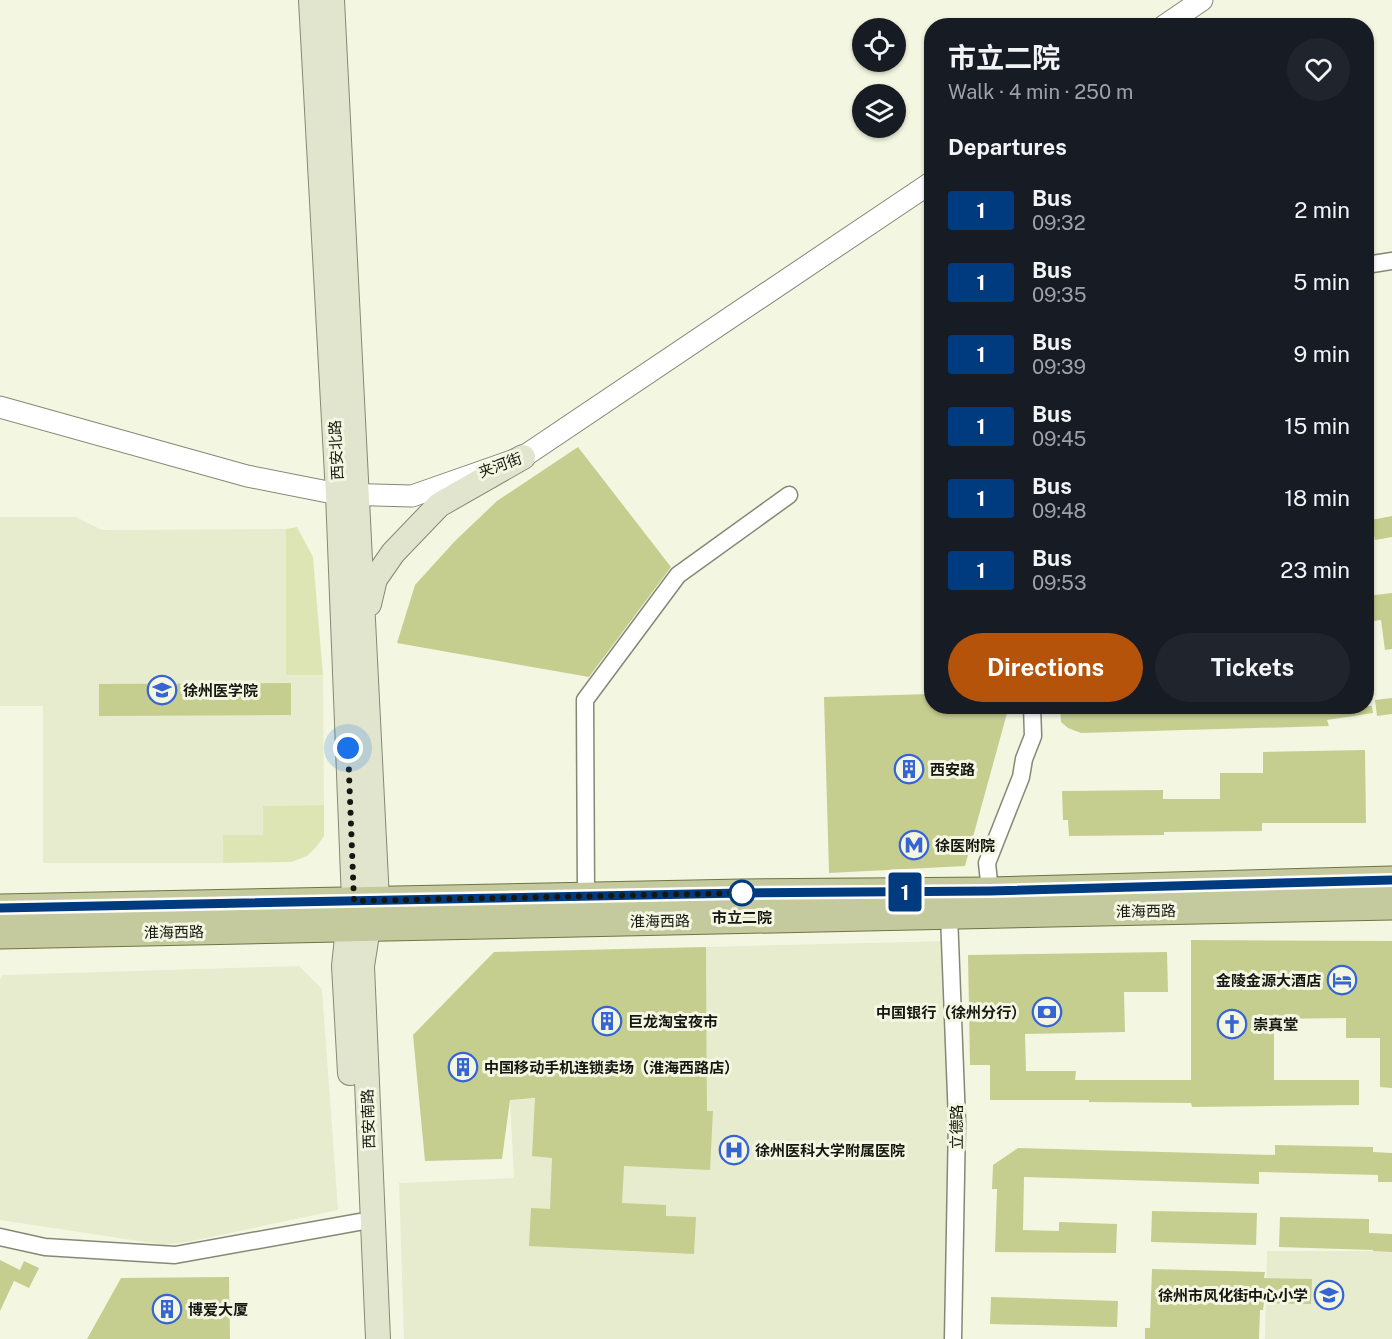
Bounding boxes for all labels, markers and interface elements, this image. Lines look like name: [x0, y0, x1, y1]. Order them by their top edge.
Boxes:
map controls: [852, 18, 906, 138]
button: locate: [852, 18, 906, 72]
button: heart: [1287, 38, 1350, 101]
text: 市立二院: [948, 41, 1060, 74]
text: Walk · 4 min · 250 m: [948, 80, 1133, 104]
button: layers: [852, 84, 906, 138]
text: Departures: [948, 134, 1067, 160]
text: Bus: [1032, 185, 1072, 211]
text: 2 min: [1294, 197, 1350, 223]
text: 1: [977, 198, 986, 223]
text: 09:32: [1032, 211, 1086, 235]
text: Bus: [1032, 257, 1072, 283]
text: 5 min: [1293, 269, 1350, 295]
text: 1: [977, 270, 986, 295]
text: 09:35: [1032, 283, 1087, 307]
text: Bus: [1032, 329, 1072, 355]
text: 9 min: [1294, 341, 1350, 367]
text: 1: [977, 342, 986, 367]
text: 09:39: [1032, 355, 1086, 379]
text: Bus: [1032, 401, 1072, 427]
text: 15 min: [1284, 413, 1350, 439]
text: 1: [977, 414, 986, 439]
street label: 西安北路: [326, 420, 346, 480]
text: 09:45: [1032, 427, 1086, 451]
street label: 夹河街: [476, 449, 524, 481]
text: Bus: [1032, 473, 1072, 499]
text: 18 min: [1284, 485, 1350, 511]
text: 1: [977, 486, 986, 511]
text: 09:48: [1032, 499, 1087, 523]
text: Bus: [1032, 545, 1072, 571]
text: 23 min: [1280, 557, 1350, 583]
text: 1: [977, 558, 986, 583]
text: 09:53: [1032, 571, 1087, 595]
button: Directions: [948, 633, 1143, 702]
button: Tickets: [1155, 633, 1350, 702]
school or university icon: 徐州医学院: [146, 674, 178, 706]
place label: 徐州医学院: [183, 682, 258, 699]
your location: [333, 733, 363, 763]
building icon: 西安路: [893, 753, 925, 785]
place label: 西安路: [930, 761, 975, 778]
metro station icon: 徐医附院: [898, 829, 930, 861]
place label: 徐医附院: [935, 837, 995, 854]
line badge: 1: [886, 872, 924, 912]
marker: 市立二院: [729, 880, 755, 906]
text: 1: [901, 880, 910, 905]
street label: 淮海西路: [1116, 902, 1176, 920]
place label: 市立二院: [712, 909, 772, 926]
street label: 淮海西路: [630, 912, 690, 930]
street label: 淮海西路: [144, 923, 204, 941]
hotel icon: 金陵金源大酒店: [1326, 964, 1358, 996]
place label: 金陵金源大酒店: [1216, 972, 1321, 989]
bank icon: 中国银行（徐州分行）: [1031, 996, 1063, 1028]
place label: 中国银行（徐州分行）: [876, 1004, 1026, 1021]
building icon: 巨龙淘宝夜市: [591, 1005, 623, 1037]
church icon: 崇真堂: [1216, 1008, 1248, 1040]
place label: 巨龙淘宝夜市: [628, 1013, 718, 1030]
place label: 崇真堂: [1253, 1016, 1298, 1033]
building icon: 中国移动手机连锁卖场（淮海西路店）: [447, 1051, 479, 1083]
place label: 中国移动手机连锁卖场（淮海西路店）: [484, 1059, 739, 1076]
street label: 西安南路: [358, 1089, 378, 1149]
street label: 立德路: [948, 1104, 965, 1150]
hospital icon: 徐州医科大学附属医院: [718, 1134, 750, 1166]
place label: 徐州医科大学附属医院: [755, 1142, 905, 1159]
school or university icon: 徐州市风化街中心小学: [1313, 1279, 1345, 1311]
place label: 徐州市风化街中心小学: [1158, 1287, 1308, 1304]
building icon: 博爱大厦: [151, 1293, 183, 1325]
place label: 博爱大厦: [188, 1301, 248, 1318]

